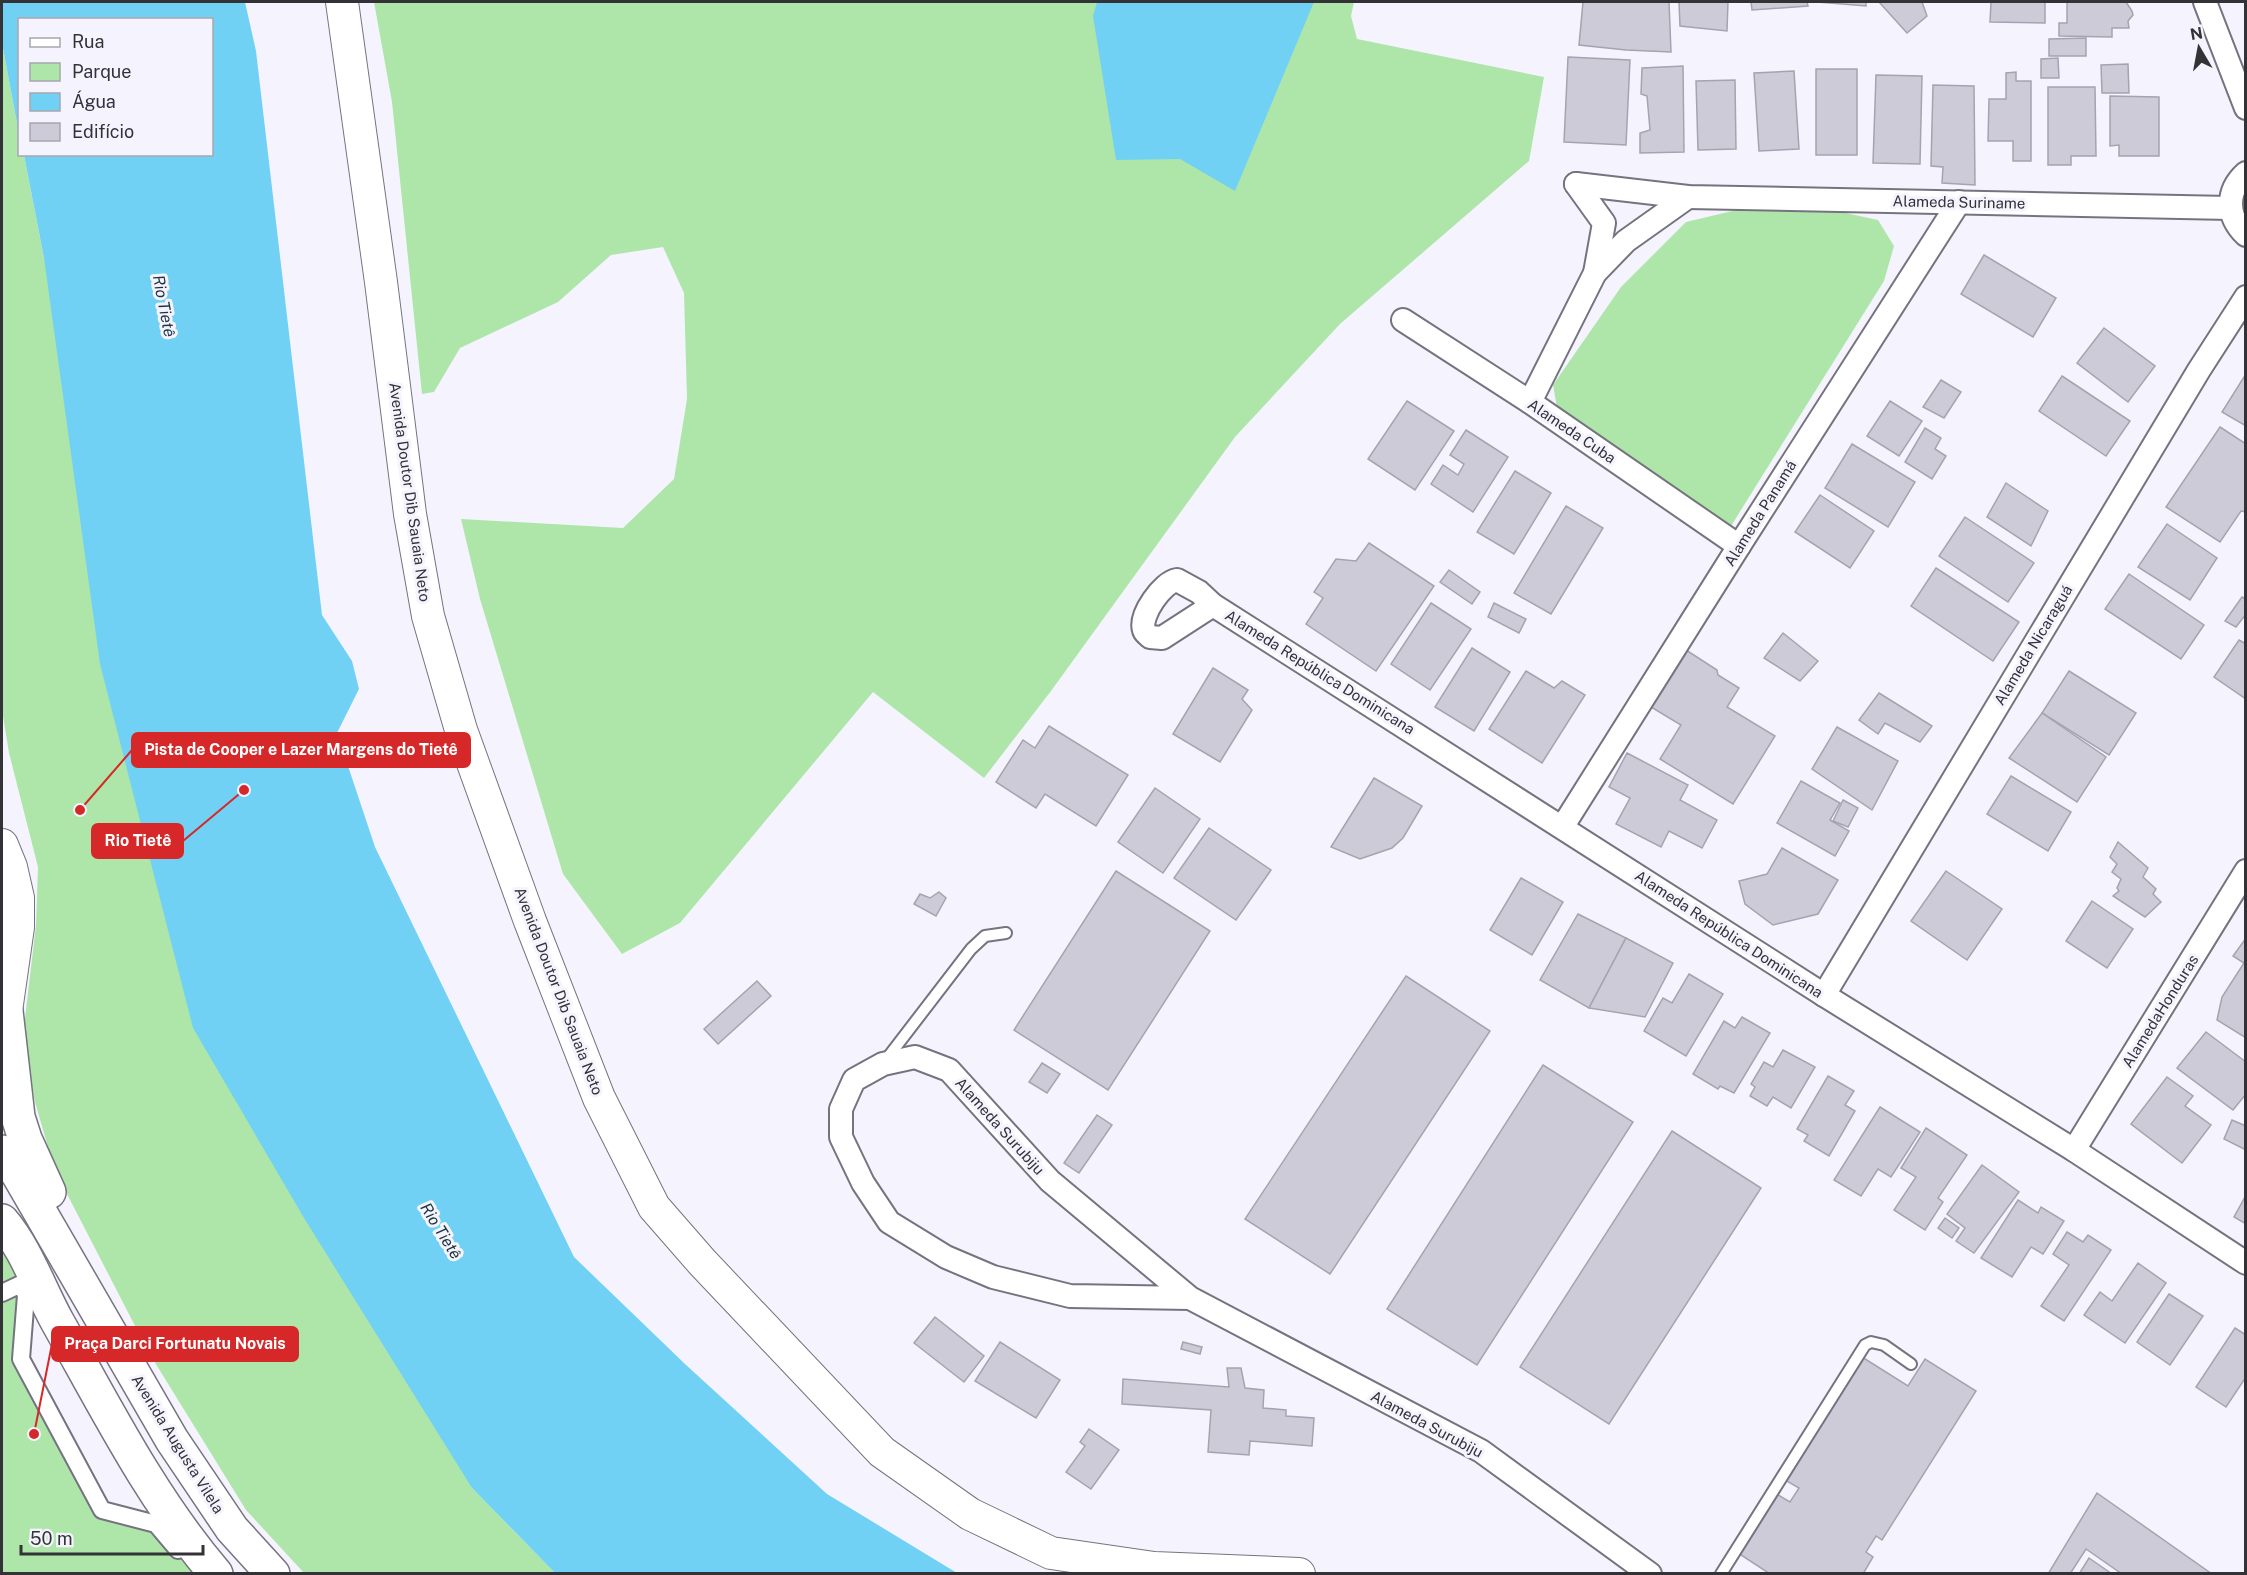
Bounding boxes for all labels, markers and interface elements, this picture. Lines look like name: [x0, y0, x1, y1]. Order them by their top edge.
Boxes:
legend: [18, 18, 213, 156]
north arrow: [2169, 18, 2229, 78]
text: N: [2189, 23, 2204, 44]
text: Rua: [72, 31, 104, 52]
text: Parque: [72, 61, 132, 82]
text: Água: [72, 90, 116, 112]
text: Edifício: [72, 121, 134, 142]
street label: Alameda Suriname: [1893, 192, 2025, 212]
water label: Rio Tietê: [149, 273, 179, 339]
street label: Avenida Doutor Dib Sauaia Neto: [386, 381, 434, 603]
street label: Alameda Cuba: [1525, 395, 1619, 467]
street label: Alameda Panamá: [1721, 457, 1799, 569]
street label: Alameda Nicaraguá: [1990, 582, 2076, 708]
street label: Alameda República Dominicana: [1222, 606, 1418, 738]
callout: Pista de Cooper e Lazer Margens do Tietê: [132, 733, 470, 767]
text: Pista de Cooper e Lazer Margens do Tietê: [144, 740, 458, 759]
callout: Rio Tietê: [92, 824, 183, 858]
text: Rio Tietê: [105, 831, 171, 850]
street label: Alameda República Dominicana: [1632, 867, 1826, 1001]
street label: Avenida Doutor Dib Sauaia Neto: [511, 885, 607, 1097]
street label: AlamedaHonduras: [2118, 951, 2202, 1071]
street label: Alameda Surubiju: [952, 1074, 1048, 1178]
water label: Rio Tietê: [416, 1199, 466, 1263]
callout: Praça Darci Fortunatu Novais: [52, 1327, 298, 1361]
text: Praça Darci Fortunatu Novais: [64, 1334, 286, 1353]
street label: Avenida Augusta Vilela: [128, 1372, 228, 1516]
street label: Alameda Surubiju: [1368, 1387, 1486, 1461]
scale bar: [21, 1518, 202, 1556]
text: 50 m: [30, 1528, 73, 1549]

